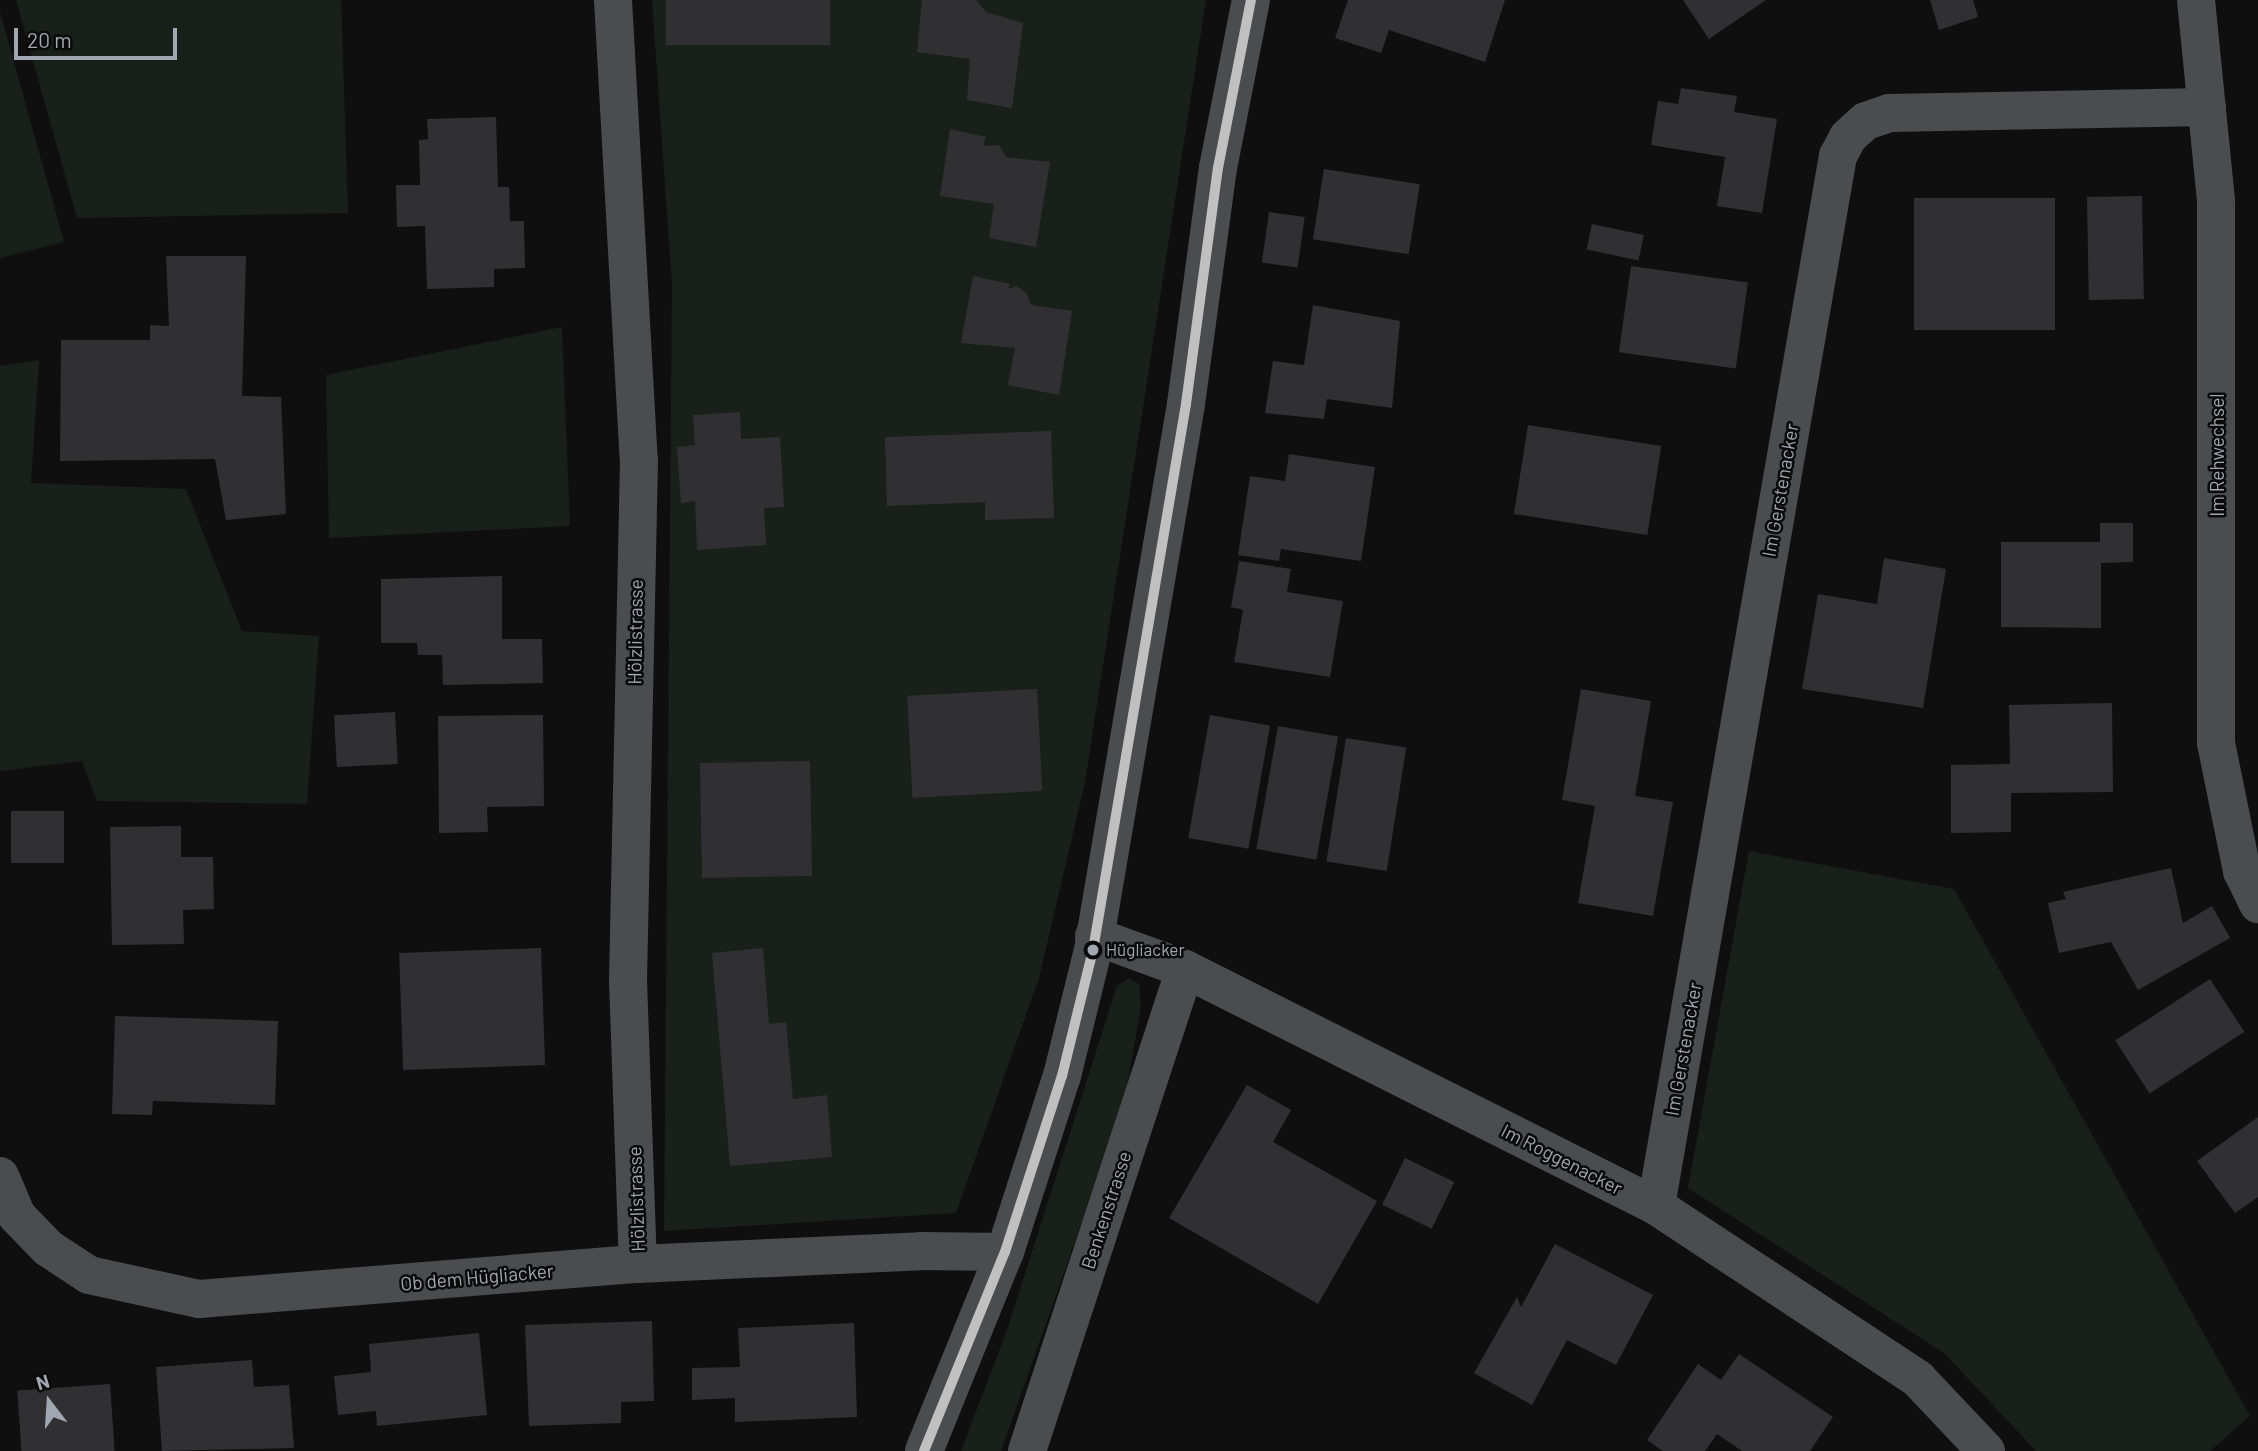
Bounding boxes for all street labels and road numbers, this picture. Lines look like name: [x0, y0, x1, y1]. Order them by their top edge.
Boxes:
street label: Im Rehwechsel: [2206, 393, 2228, 517]
street label: Im Gerstenacker: [1757, 422, 1803, 558]
street label: Hölzlistrasse: [623, 579, 647, 685]
street label: Im Gerstenacker: [1660, 981, 1706, 1117]
street label: Im Roggenacker: [1498, 1119, 1626, 1199]
street label: Hölzlistrasse: [623, 1146, 649, 1252]
street label: Benkenstrasse: [1076, 1148, 1136, 1272]
street label: Ob dem Hügliacker: [399, 1259, 555, 1295]

